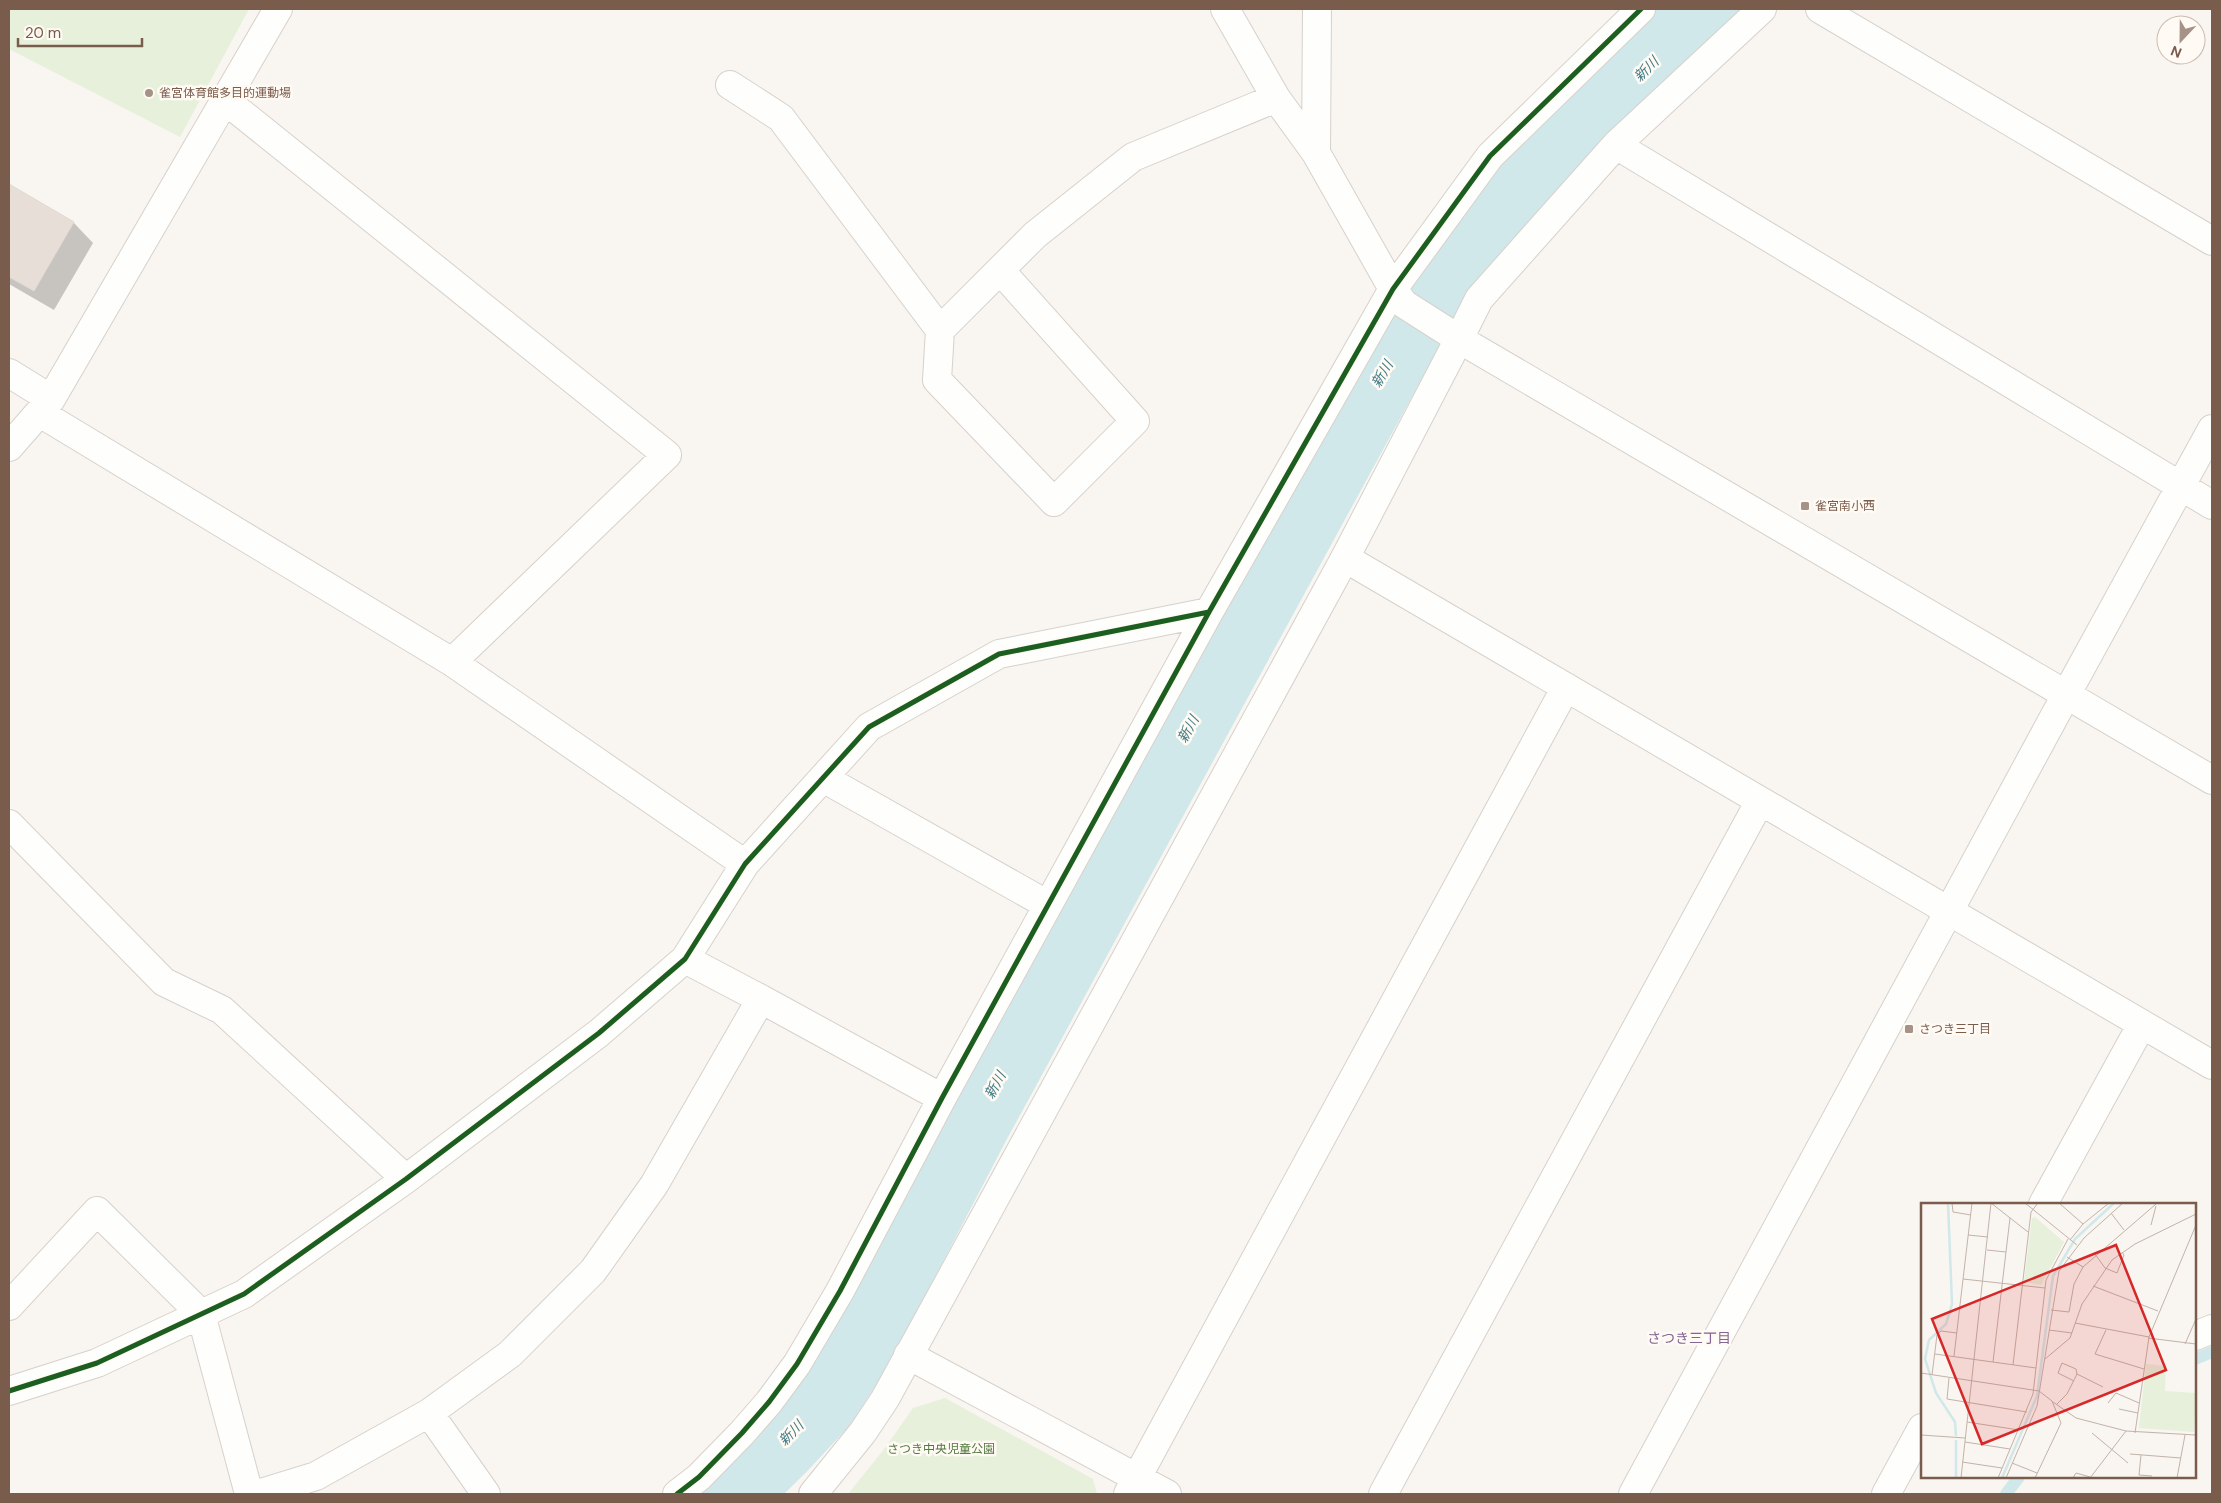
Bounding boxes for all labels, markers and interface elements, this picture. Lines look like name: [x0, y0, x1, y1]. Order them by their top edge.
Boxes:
scale bar: [18, 15, 141, 47]
north arrow: [2156, 15, 2206, 65]
text: 20 m: [25, 23, 61, 43]
text: N: [2168, 42, 2184, 62]
water label: 新川: [1630, 51, 1664, 85]
place label: 雀宮体育館多目的運動場: [159, 85, 291, 101]
marker: 雀宮体育館多目的運動場: [143, 87, 155, 99]
water label: 新川: [1367, 356, 1398, 391]
place label: 雀宮南小西: [1815, 498, 1875, 514]
marker: 雀宮南小西: [1799, 500, 1811, 512]
water label: 新川: [1173, 711, 1204, 746]
place label: さつき三丁目: [1919, 1021, 1991, 1037]
marker: さつき三丁目: [1903, 1023, 1915, 1035]
water label: 新川: [980, 1067, 1011, 1102]
inset map: [1921, 1203, 2196, 1478]
district label: さつき三丁目: [1647, 1329, 1731, 1347]
water label: 新川: [775, 1415, 809, 1449]
park label: さつき中央児童公園: [887, 1441, 995, 1457]

